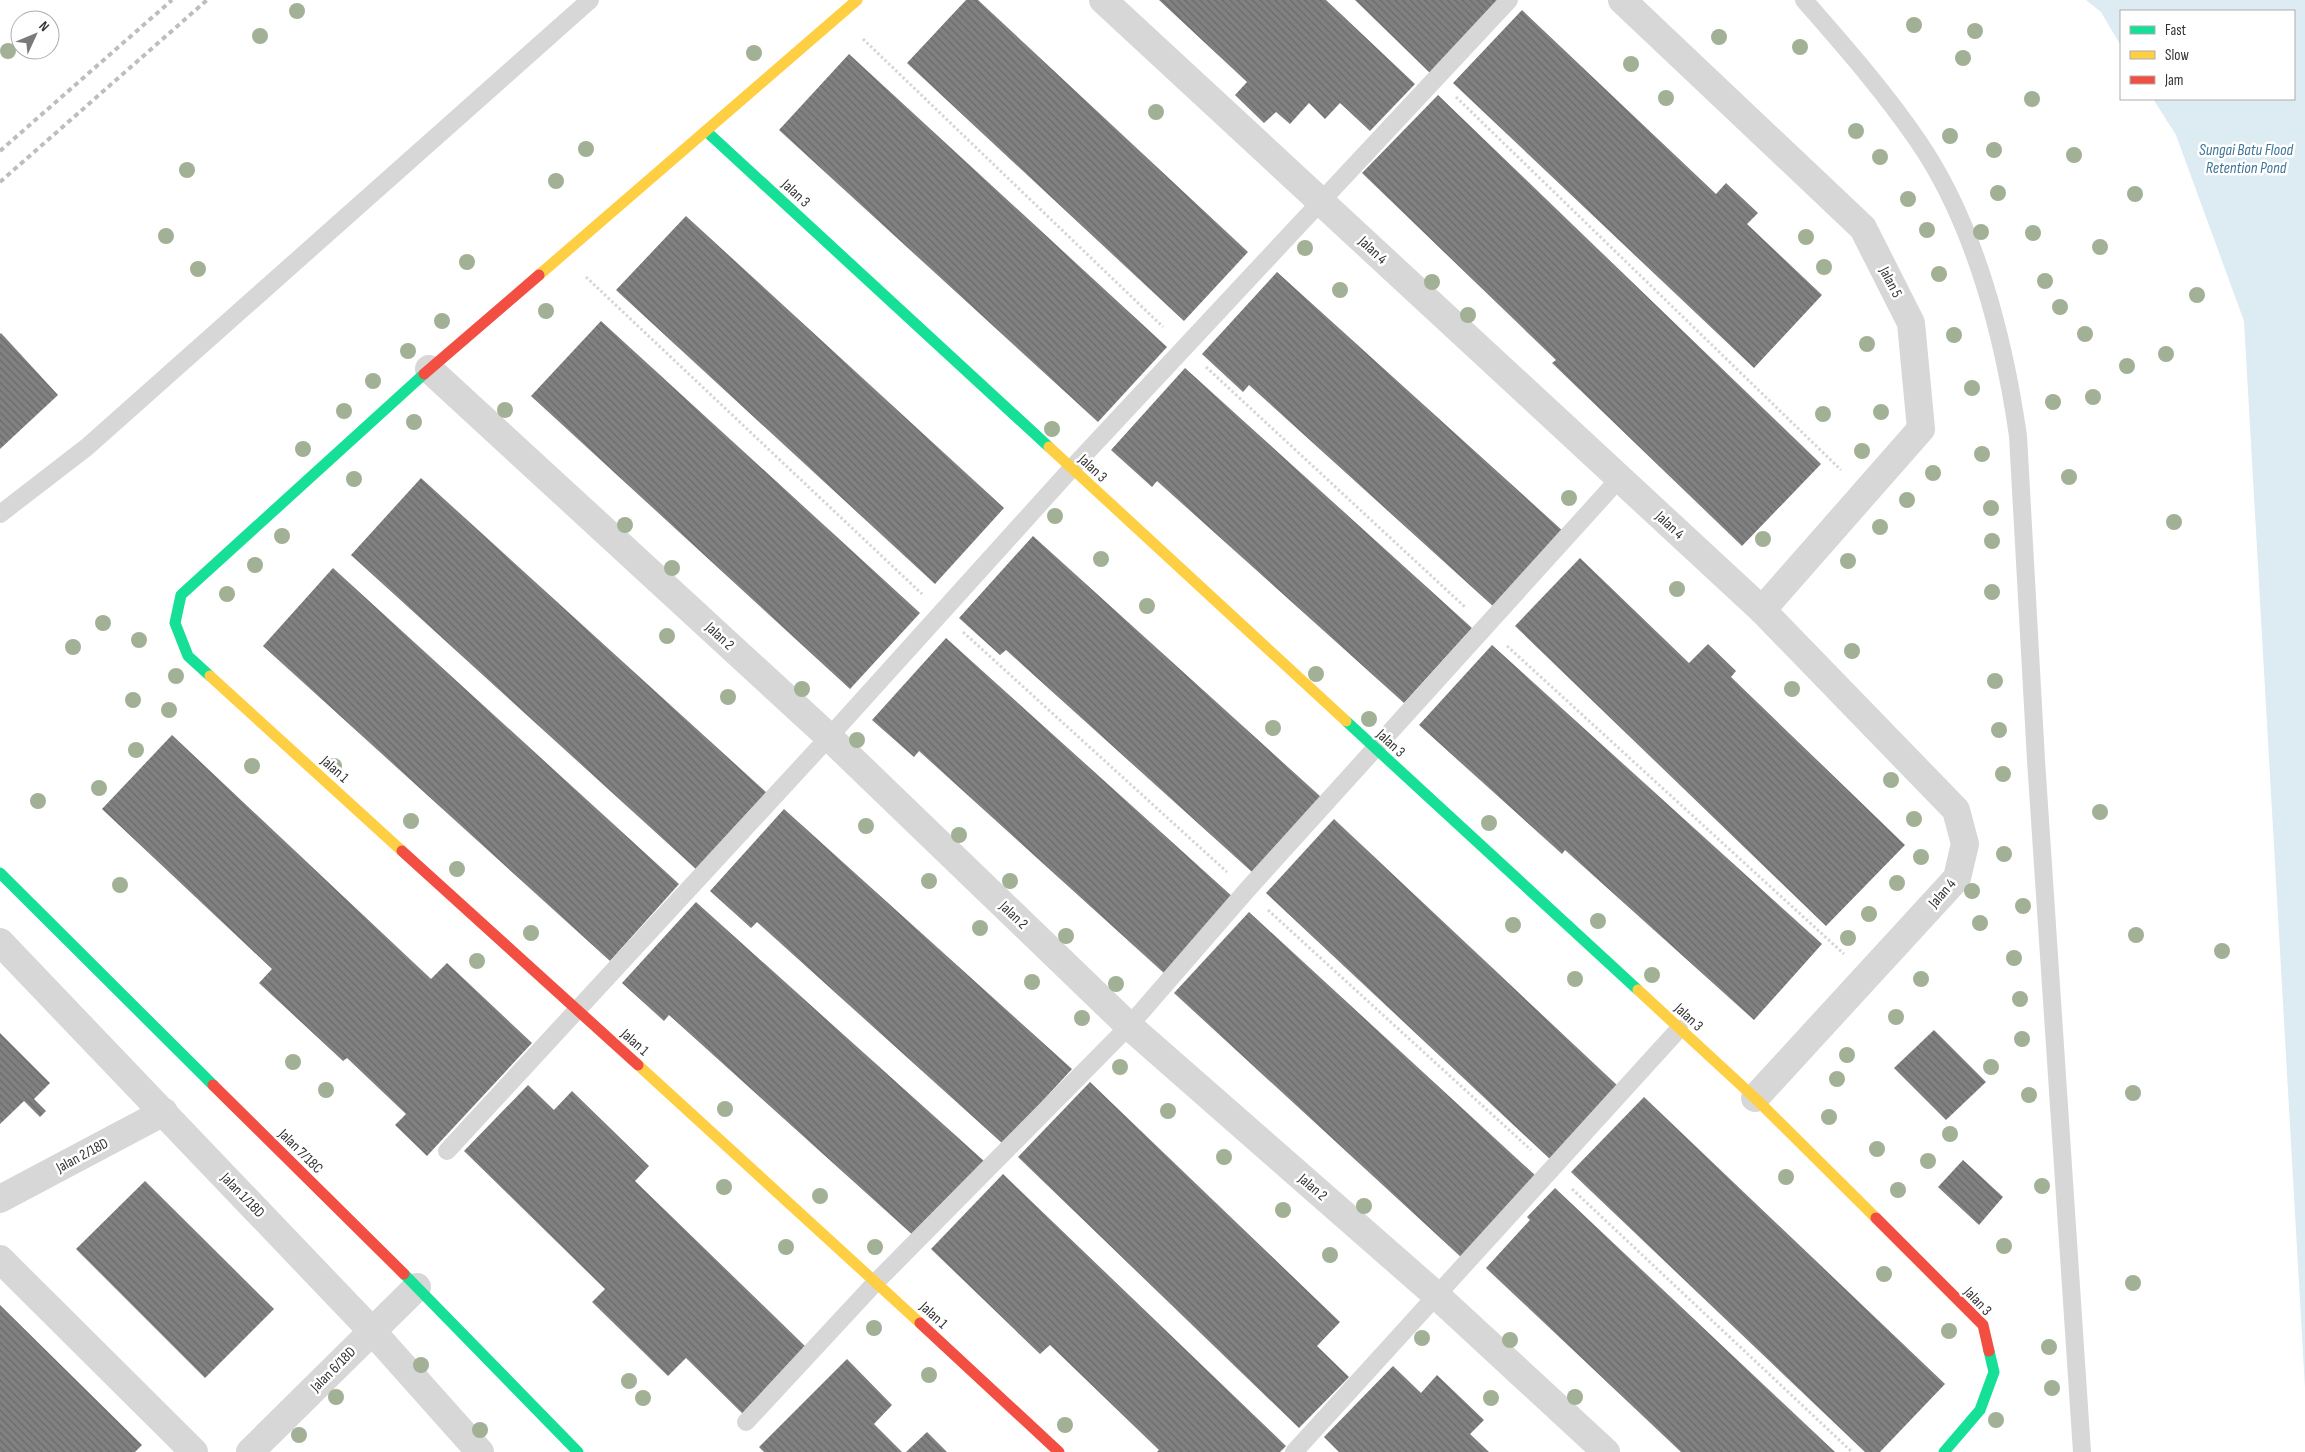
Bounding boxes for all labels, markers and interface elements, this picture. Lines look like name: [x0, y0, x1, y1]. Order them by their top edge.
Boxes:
north arrow: [10, 10, 60, 60]
legend: [2120, 10, 2295, 100]
text: N: [35, 18, 53, 35]
text: Fast: [2165, 21, 2187, 40]
text: Slow: [2165, 46, 2189, 65]
text: Jam: [2164, 71, 2183, 90]
water label: Sungai Batu Flood Retention Pond: [2199, 141, 2293, 178]
street label: Jalan 3: [777, 175, 814, 211]
street label: Jalan 4: [1354, 232, 1391, 268]
street label: Jalan 5: [1874, 263, 1906, 301]
street label: Jalan 3: [1074, 450, 1111, 486]
street label: Jalan 4: [1651, 507, 1688, 543]
street label: Jalan 2: [701, 618, 738, 654]
street label: Jalan 3: [1372, 725, 1409, 761]
street label: Jalan 1: [316, 751, 353, 787]
street label: Jalan 4: [1924, 875, 1960, 913]
street label: Jalan 2: [995, 897, 1032, 933]
street label: Jalan 3: [1670, 999, 1707, 1035]
street label: Jalan 1: [616, 1024, 653, 1060]
street label: Jalan 7/18C: [274, 1124, 327, 1178]
street label: Jalan 2/18D: [52, 1134, 112, 1178]
street label: Jalan 1/18D: [216, 1168, 269, 1222]
street label: Jalan 2: [1293, 1169, 1331, 1205]
street label: Jalan 3: [1959, 1282, 1996, 1320]
street label: Jalan 1: [915, 1297, 952, 1334]
street label: Jalan 6/18D: [306, 1343, 360, 1397]

